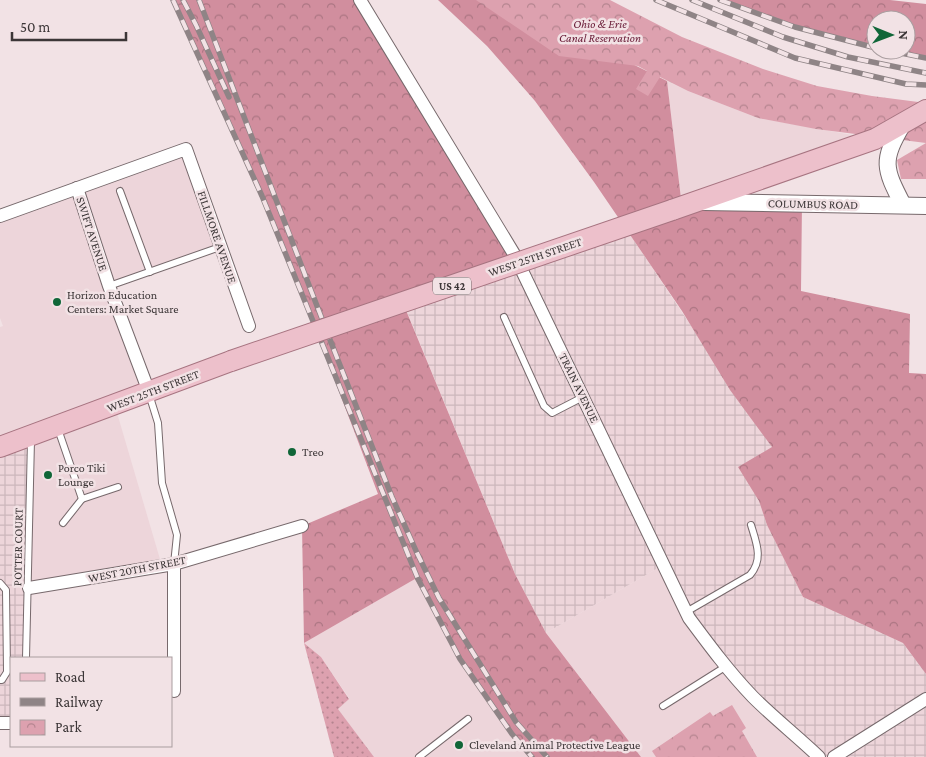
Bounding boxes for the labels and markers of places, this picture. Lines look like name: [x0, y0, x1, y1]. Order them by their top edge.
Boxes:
place label: Horizon Education Centers: Market Square: [67, 288, 179, 316]
marker: Horizon Education Centers: Market Square: [51, 296, 63, 308]
place label: Treo: [302, 445, 324, 459]
marker: Treo: [286, 446, 298, 458]
place label: Porco Tiki Lounge: [58, 461, 105, 489]
marker: Porco Tiki Lounge: [42, 469, 54, 481]
place label: Cleveland Animal Protective League: [469, 738, 640, 752]
marker: Cleveland Animal Protective League: [453, 739, 465, 751]

